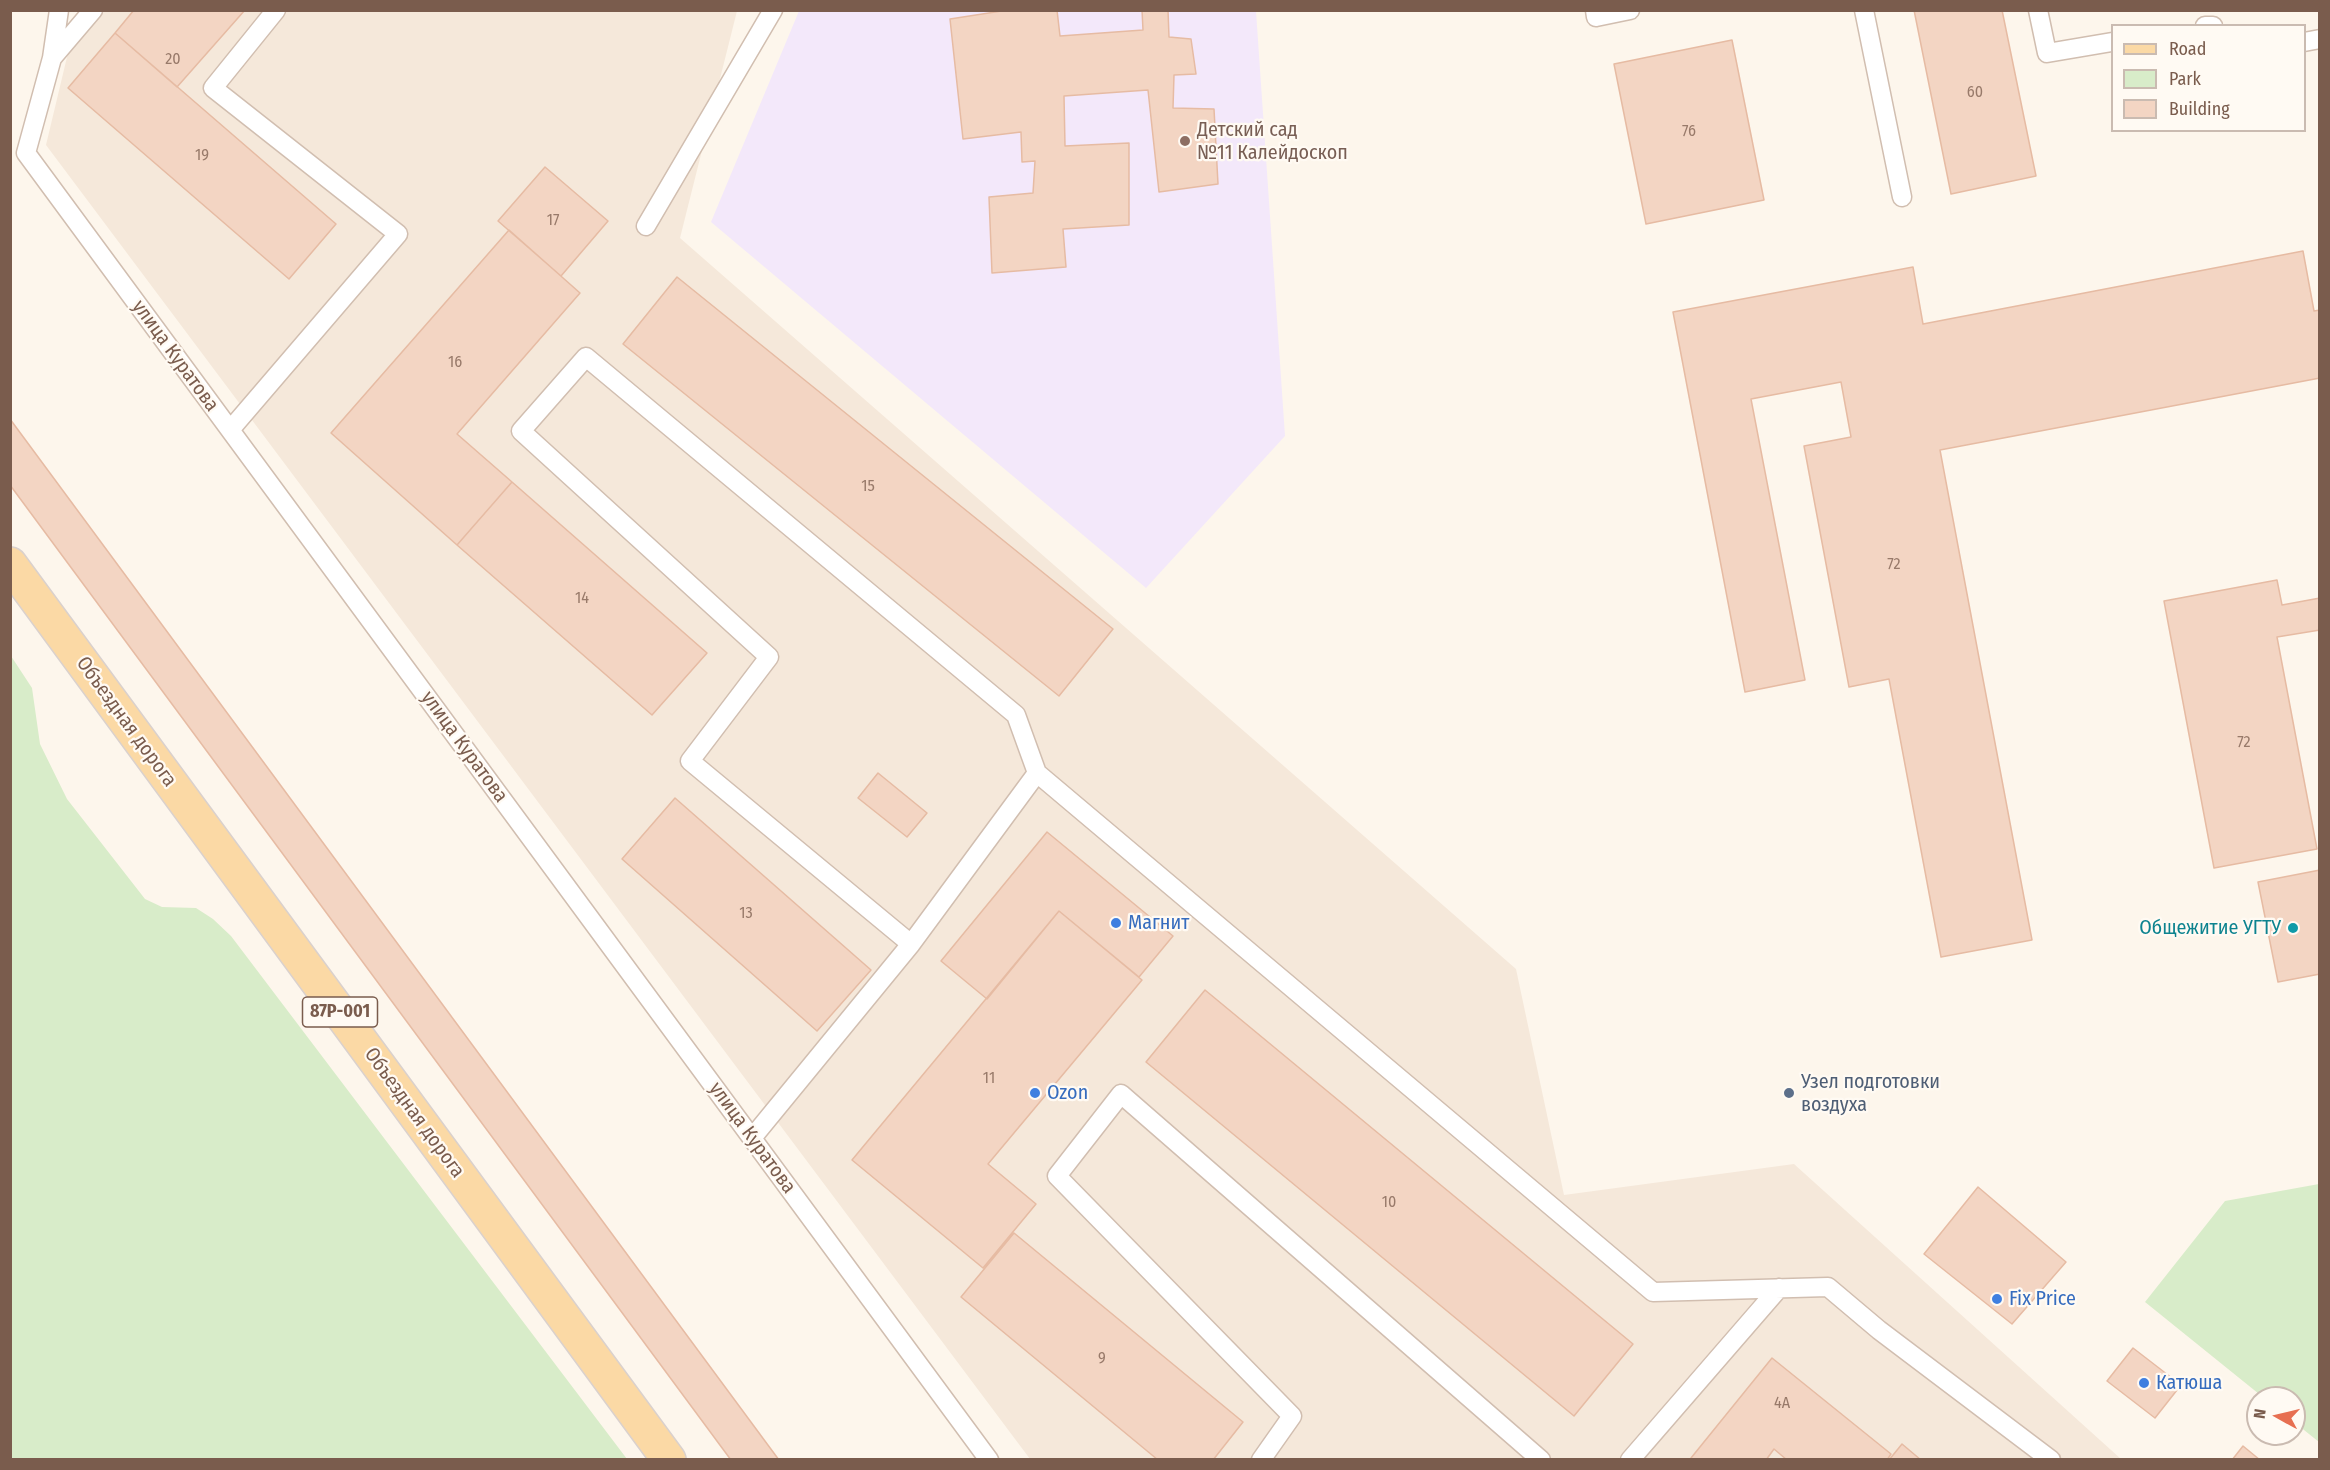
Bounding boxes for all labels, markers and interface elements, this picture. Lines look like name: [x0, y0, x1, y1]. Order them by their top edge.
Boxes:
legend: [2111, 24, 2306, 132]
text: Road: [2169, 38, 2206, 60]
house number: 20: [165, 50, 181, 70]
text: Park: [2169, 68, 2201, 90]
house number: 60: [1967, 83, 1983, 103]
text: Building: [2169, 98, 2230, 120]
place label: Детский сад №11 Калейдоскоп: [1197, 118, 1348, 165]
house number: 76: [1682, 122, 1696, 142]
marker: Детский сад №11 Калейдоскоп: [1178, 134, 1192, 148]
house number: 19: [195, 146, 209, 166]
house number: 17: [547, 211, 559, 231]
street label: улица Куратова: [127, 296, 223, 416]
house number: 16: [448, 353, 462, 373]
house number: 15: [861, 477, 875, 497]
house number: 72: [1887, 555, 1901, 575]
house number: 14: [575, 589, 589, 609]
street label: Объездная дорога: [71, 652, 181, 792]
street label: улица Куратова: [416, 687, 512, 807]
house number: 72: [2237, 733, 2251, 753]
house number: 13: [739, 904, 753, 924]
place label: Магнит: [1128, 911, 1189, 935]
marker: Магнит: [1109, 916, 1123, 930]
place label: Общежитие УГТУ: [2139, 916, 2281, 940]
marker: Общежитие УГТУ: [2286, 921, 2300, 935]
road number: 87Р-001: [302, 997, 378, 1027]
street label: Объездная дорога: [359, 1043, 469, 1183]
house number: 11: [983, 1069, 995, 1089]
place label: Узел подготовки воздуха: [1801, 1070, 1940, 1117]
street label: улица Куратова: [704, 1078, 800, 1198]
place label: Ozon: [1047, 1081, 1088, 1105]
marker: Ozon: [1028, 1086, 1042, 1100]
marker: Узел подготовки воздуха: [1782, 1086, 1796, 1100]
house number: 10: [1382, 1193, 1396, 1213]
place label: Fix Price: [2009, 1287, 2076, 1311]
marker: Fix Price: [1990, 1292, 2004, 1306]
house number: 9: [1098, 1349, 1106, 1369]
place label: Катюша: [2156, 1371, 2222, 1395]
marker: Катюша: [2137, 1376, 2151, 1390]
north arrow: [2246, 1386, 2306, 1446]
house number: 4А: [1774, 1394, 1790, 1414]
text: N: [2250, 1408, 2270, 1420]

